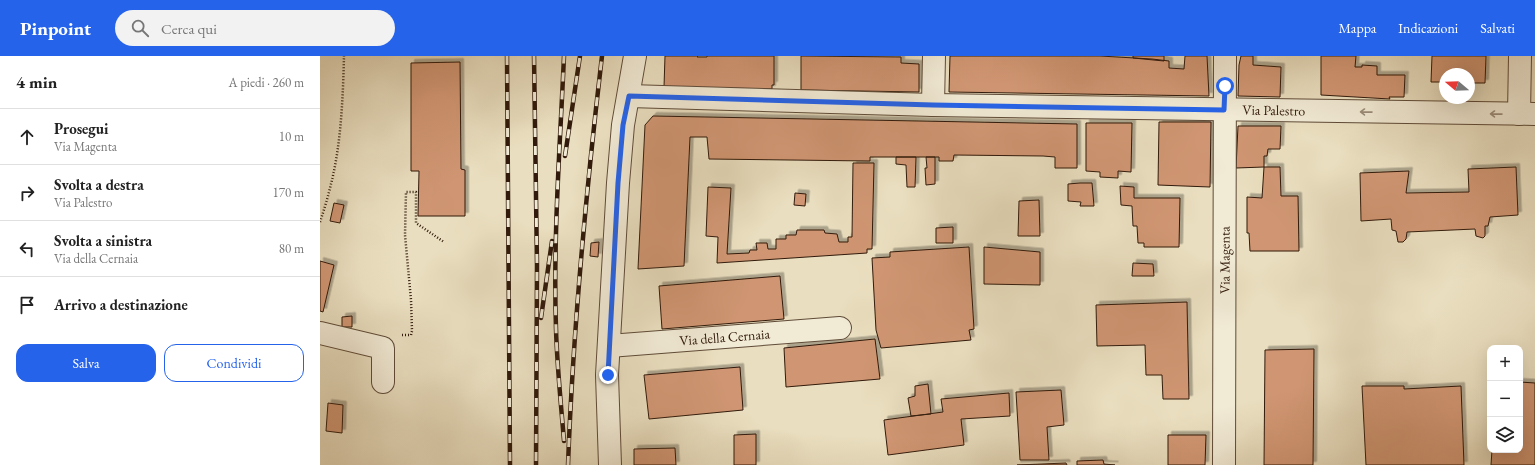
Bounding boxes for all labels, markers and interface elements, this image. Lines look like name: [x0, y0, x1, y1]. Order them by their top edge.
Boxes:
search box: [115, 10, 395, 46]
text: Pinpoint: [20, 16, 91, 41]
icon: search: [129, 17, 151, 39]
text: Cerca qui: [161, 19, 217, 38]
text: Mappa: [1339, 19, 1376, 37]
text: Indicazioni: [1398, 19, 1458, 37]
text: Salvati: [1480, 19, 1515, 37]
north arrow: [1439, 68, 1475, 104]
text: 4 min: [16, 71, 57, 93]
text: A piedi · 260 m: [229, 74, 304, 91]
route start: [1216, 77, 1234, 95]
street label: Via Palestro: [1242, 101, 1306, 120]
one-way arrow: [1360, 108, 1373, 116]
one-way arrow: [1490, 110, 1503, 118]
text: Prosegui: [54, 119, 109, 138]
icon: ahead: [16, 126, 38, 148]
text: 10 m: [279, 128, 304, 145]
text: Via Magenta: [54, 138, 117, 155]
text: Svolta a destra: [54, 175, 144, 194]
icon: right: [16, 182, 38, 204]
text: 170 m: [273, 184, 304, 201]
text: Via Palestro: [54, 194, 112, 211]
street label: Via Magenta: [1215, 226, 1234, 294]
text: Svolta a sinistra: [54, 231, 152, 250]
icon: left: [16, 238, 38, 260]
text: 80 m: [279, 240, 304, 257]
text: Via della Cernaia: [54, 250, 138, 267]
icon: arrive: [16, 294, 38, 316]
text: Arrivo a destinazione: [54, 295, 188, 314]
street label: Via della Cernaia: [679, 324, 771, 349]
button: Salva: [16, 344, 156, 382]
button: Condividi: [164, 344, 304, 382]
map controls: [1487, 345, 1523, 453]
button: +: [1487, 345, 1523, 381]
route end: [599, 366, 617, 384]
button: −: [1487, 381, 1523, 417]
button: layers: [1487, 417, 1523, 453]

